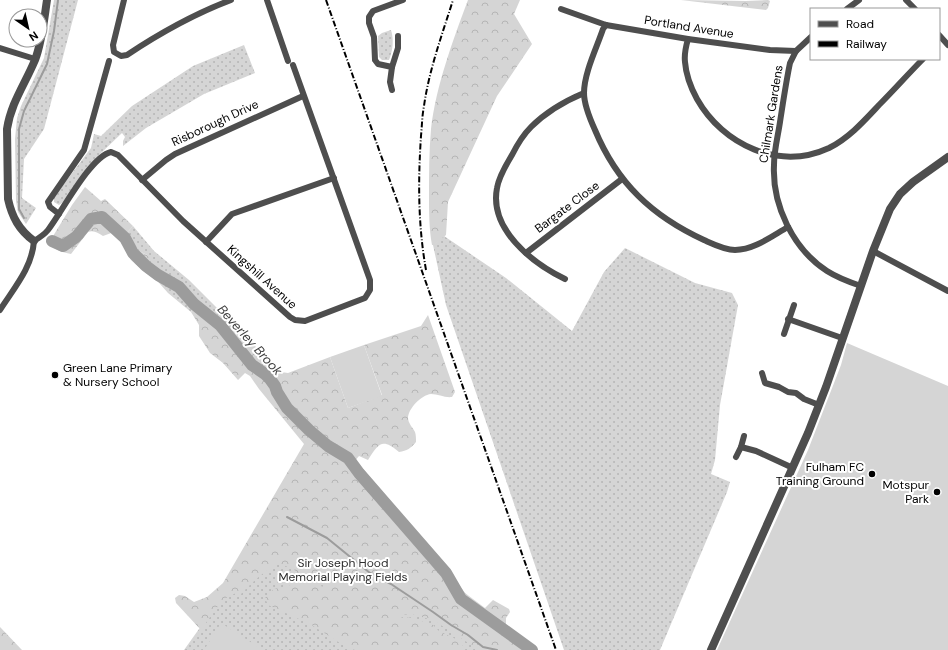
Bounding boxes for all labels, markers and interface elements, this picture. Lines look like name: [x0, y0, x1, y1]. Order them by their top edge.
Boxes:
north arrow: [8, 8, 48, 48]
legend: [810, 8, 940, 60]
street label: Portland Avenue: [643, 12, 735, 42]
text: Road: [846, 16, 874, 32]
text: N: [26, 28, 41, 44]
text: Railway: [846, 36, 887, 52]
street label: Chilmark Gardens: [755, 64, 787, 164]
street label: Risborough Drive: [169, 96, 261, 150]
street label: Bargate Close: [531, 177, 603, 237]
street label: Kingshill Avenue: [224, 241, 300, 313]
water label: Beverley Brook: [214, 301, 286, 379]
place label: Green Lane Primary & Nursery School: [63, 360, 173, 390]
marker: Green Lane Primary & Nursery School: [50, 370, 60, 380]
place label: Fulham FC Training Ground: [776, 459, 864, 489]
marker: Fulham FC Training Ground: [867, 469, 877, 479]
place label: Motspur Park: [882, 477, 930, 507]
marker: Motspur Park: [932, 487, 942, 497]
park label: Sir Joseph Hood Memorial Playing Fields: [278, 555, 408, 585]

